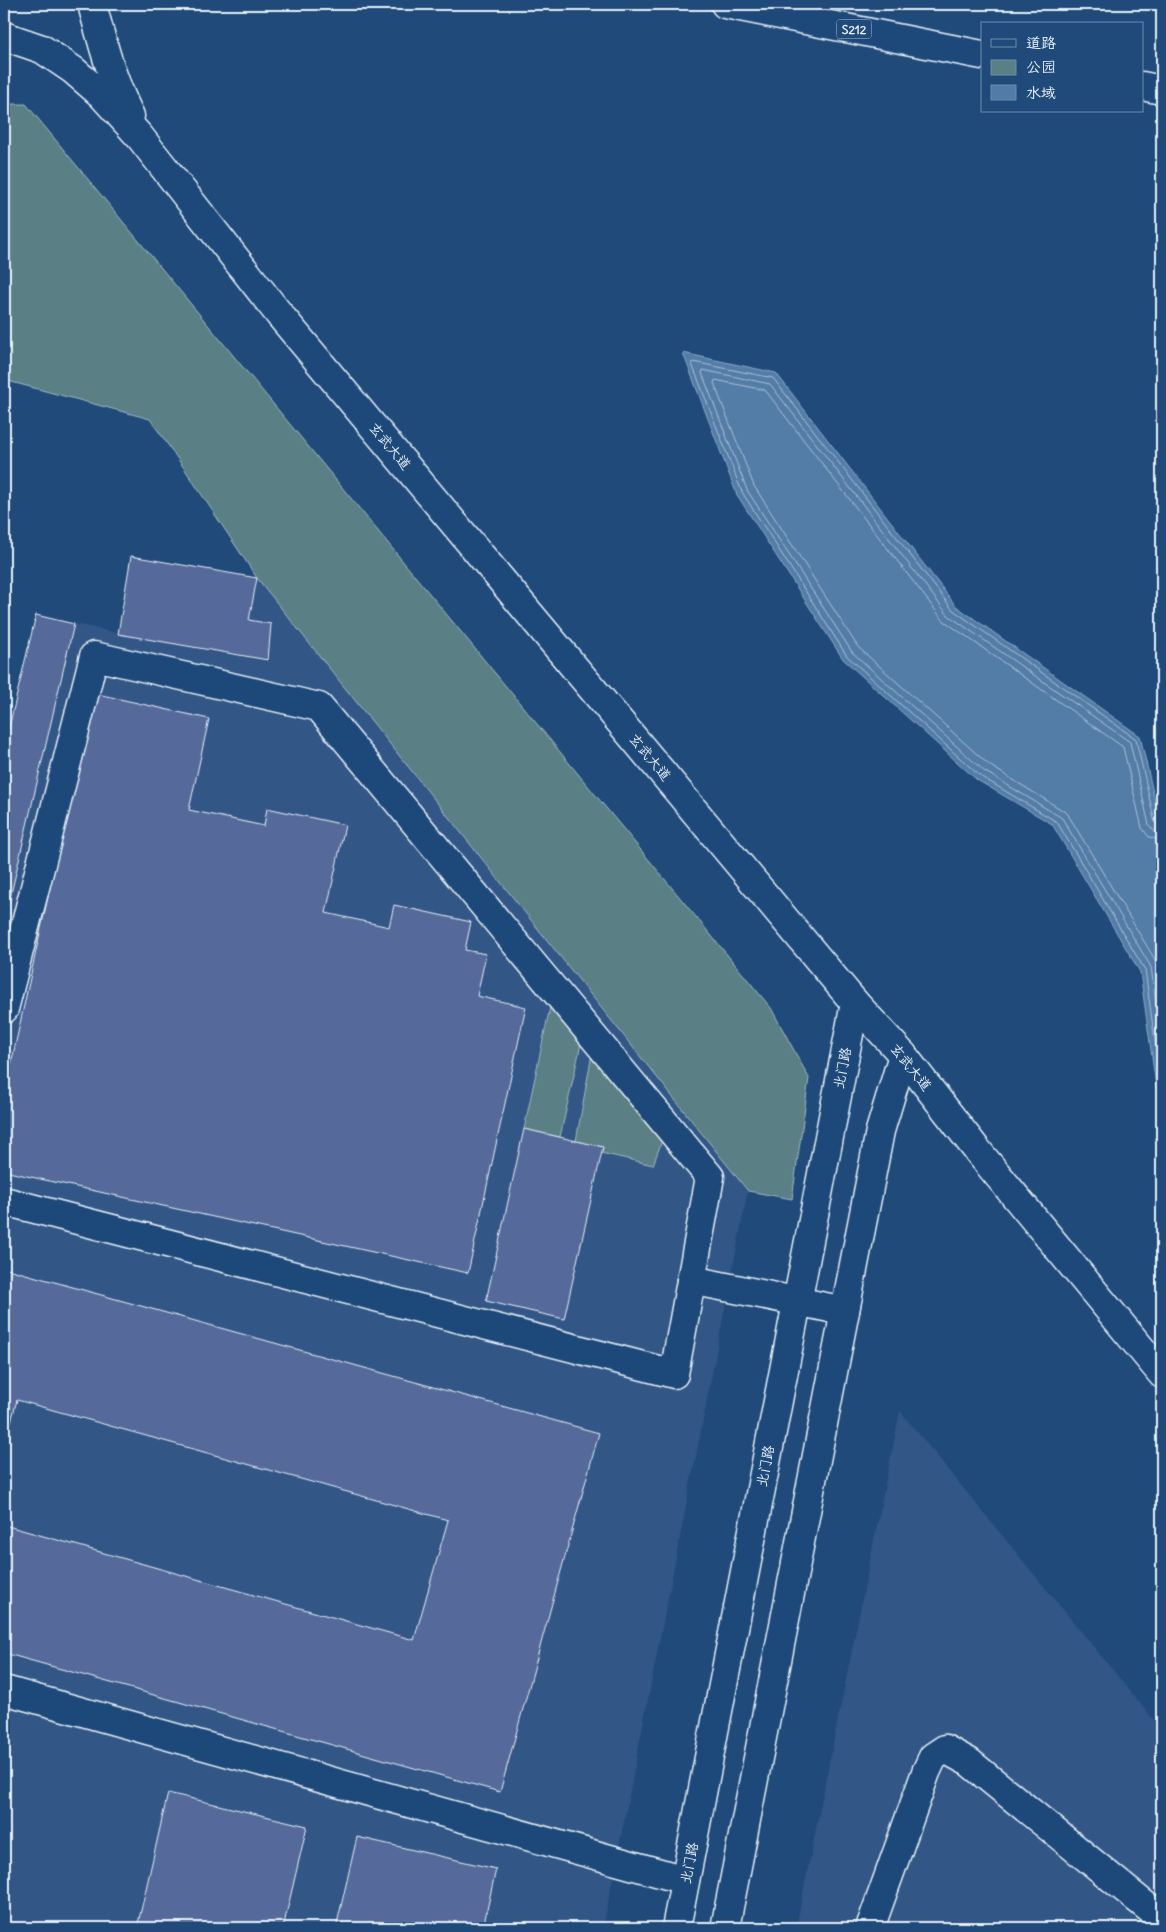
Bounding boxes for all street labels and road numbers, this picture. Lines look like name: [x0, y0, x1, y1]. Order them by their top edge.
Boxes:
road number: S212: [836, 20, 872, 38]
street label: 玄武大道: [365, 419, 415, 473]
street label: 玄武大道: [625, 730, 675, 784]
street label: 玄武大道: [886, 1040, 936, 1094]
street label: 北门路: [829, 1046, 855, 1090]
street label: 北门路: [752, 1444, 778, 1488]
street label: 北门路: [676, 1841, 702, 1885]

